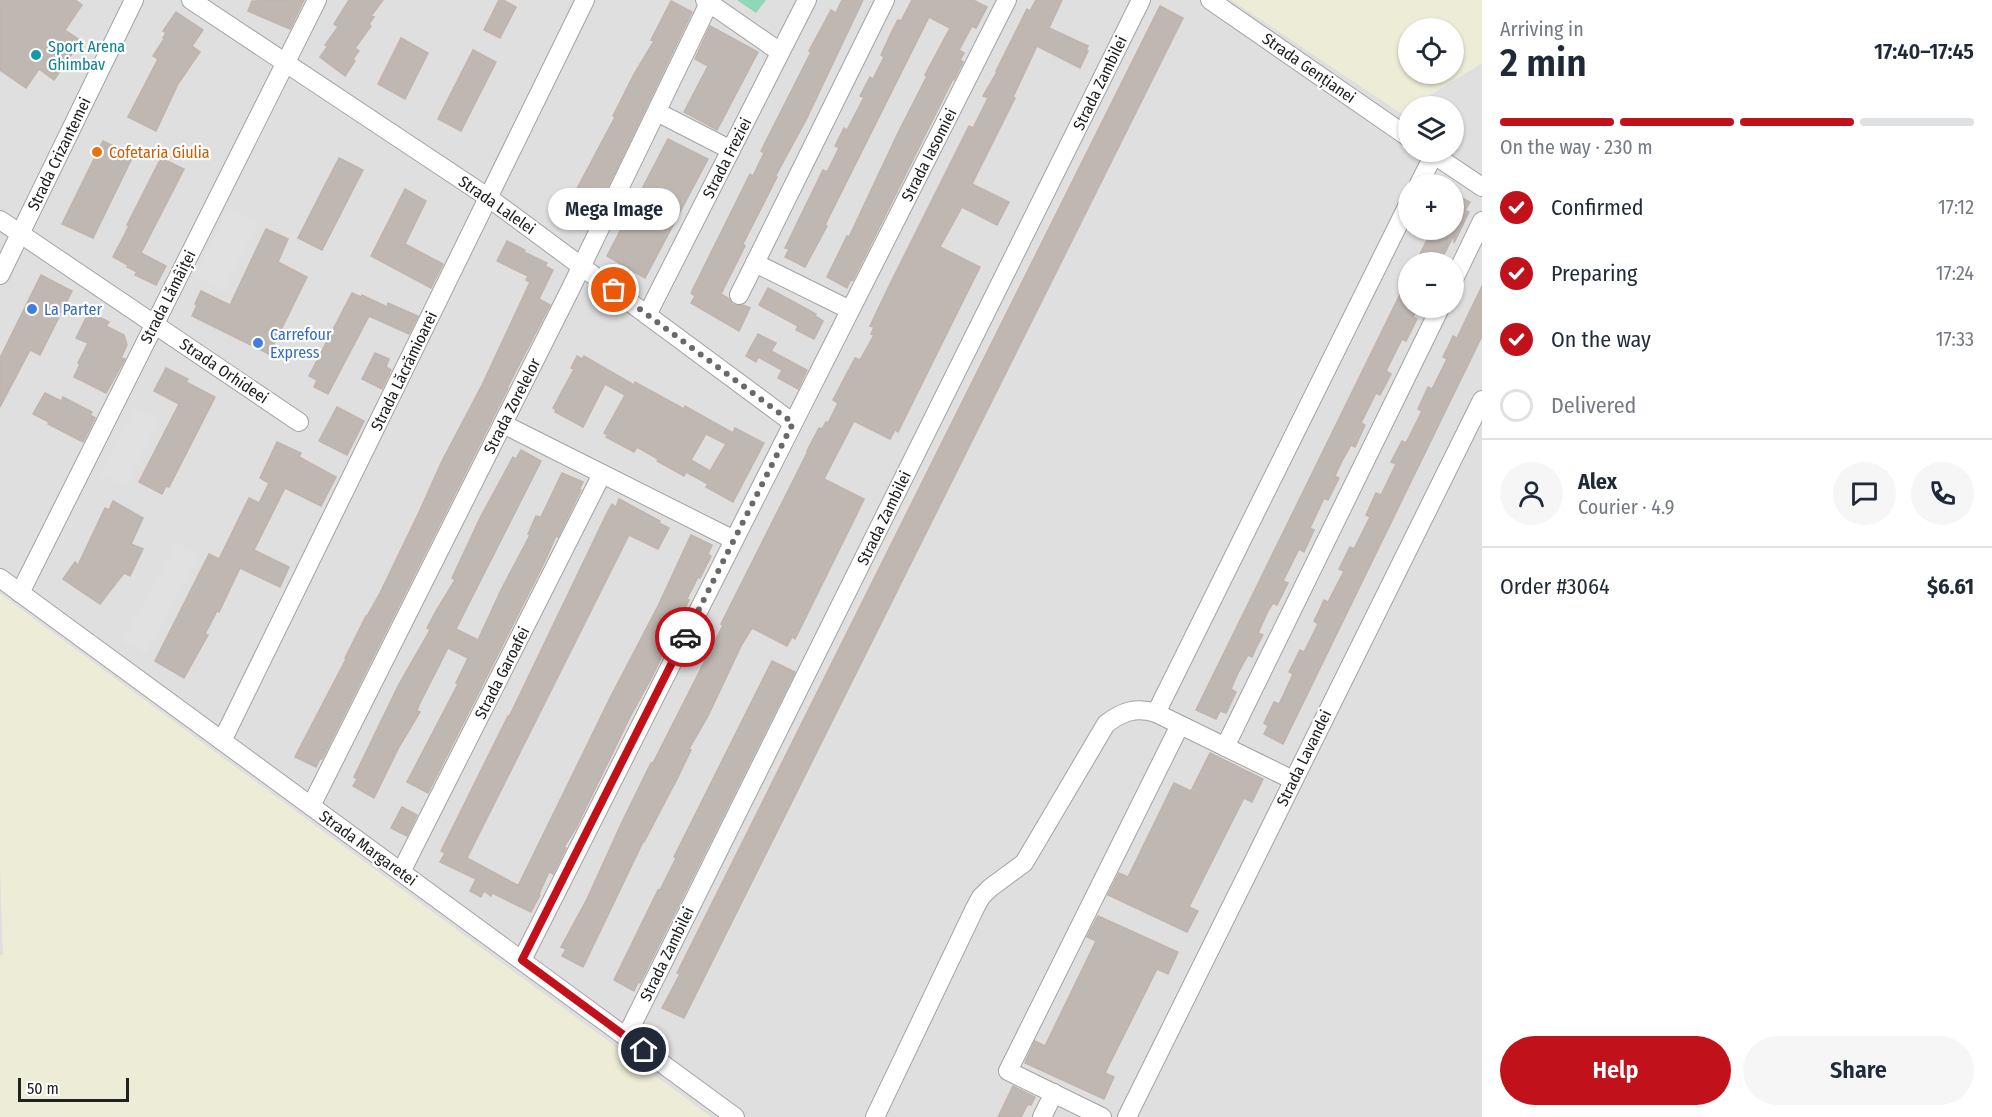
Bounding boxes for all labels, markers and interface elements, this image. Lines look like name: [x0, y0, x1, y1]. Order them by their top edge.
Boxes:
text: Arriving in: [1500, 17, 1584, 41]
map controls: [1398, 18, 1464, 318]
button: locate: [1398, 18, 1464, 84]
street label: Strada Gențianei: [1258, 29, 1359, 108]
street label: Strada Zambilei: [1069, 33, 1131, 133]
place label: Sport Arena Ghimbav: [48, 37, 125, 74]
text: 17:40–17:45: [1874, 38, 1974, 65]
text: 2 min: [1500, 40, 1587, 86]
marker: Sport Arena Ghimbav: [29, 48, 43, 62]
street label: Strada Crizantemei: [23, 94, 95, 214]
button: layers: [1398, 96, 1464, 162]
street label: Strada Iasomiei: [897, 105, 961, 205]
street label: Strada Freziei: [699, 115, 755, 201]
text: On the way · 230 m: [1500, 135, 1653, 159]
place label: Cofetaria Giulia: [109, 143, 210, 162]
marker: Cofetaria Giulia: [90, 145, 104, 159]
street label: Strada Lalelei: [455, 172, 539, 238]
button: +: [1398, 174, 1464, 240]
callout: Mega Image: [548, 188, 680, 230]
icon: check: [1500, 191, 1533, 224]
text: Confirmed: [1551, 194, 1644, 221]
text: 17:12: [1938, 195, 1974, 219]
text: Mega Image: [565, 197, 663, 221]
street label: Strada Lămâiței: [136, 247, 201, 347]
button: −: [1398, 252, 1464, 318]
icon: check: [1500, 257, 1533, 290]
text: Preparing: [1551, 260, 1637, 287]
text: 17:24: [1936, 261, 1974, 285]
pin: [588, 264, 639, 315]
icon: bag: [597, 273, 630, 306]
place label: La Parter: [44, 300, 102, 319]
marker: La Parter: [25, 302, 39, 316]
street label: Strada Lăcrămioarei: [367, 308, 441, 434]
icon: check: [1500, 323, 1533, 356]
place label: Carrefour Express: [270, 325, 332, 362]
text: On the way: [1551, 326, 1651, 353]
text: 17:33: [1936, 327, 1974, 351]
street label: Strada Orhideei: [176, 334, 272, 408]
marker: Carrefour Express: [251, 336, 265, 350]
street label: Strada Zorelelor: [480, 354, 545, 457]
text: Delivered: [1551, 392, 1636, 419]
button: person: [1500, 462, 1563, 525]
button: chat: [1833, 462, 1896, 525]
button: phone: [1911, 462, 1974, 525]
street label: Strada Zambilei: [853, 468, 915, 568]
text: Alex: [1578, 468, 1617, 495]
text: Courier · 4.9: [1578, 495, 1674, 519]
text: Order #3064: [1500, 573, 1610, 600]
text: $6.61: [1927, 573, 1974, 600]
courier: [655, 607, 715, 667]
icon: car: [669, 621, 702, 654]
street label: Strada Garoafei: [471, 624, 533, 722]
street label: Strada Lavandei: [1273, 707, 1335, 809]
street label: Strada Margaretei: [316, 806, 420, 890]
street label: Strada Zambilei: [636, 904, 698, 1004]
pin: [618, 1024, 669, 1075]
icon: home: [627, 1033, 660, 1066]
button: Help: [1500, 1036, 1731, 1105]
button: Share: [1743, 1036, 1974, 1105]
scale bar: [18, 1075, 129, 1102]
text: 50 m: [27, 1079, 59, 1098]

